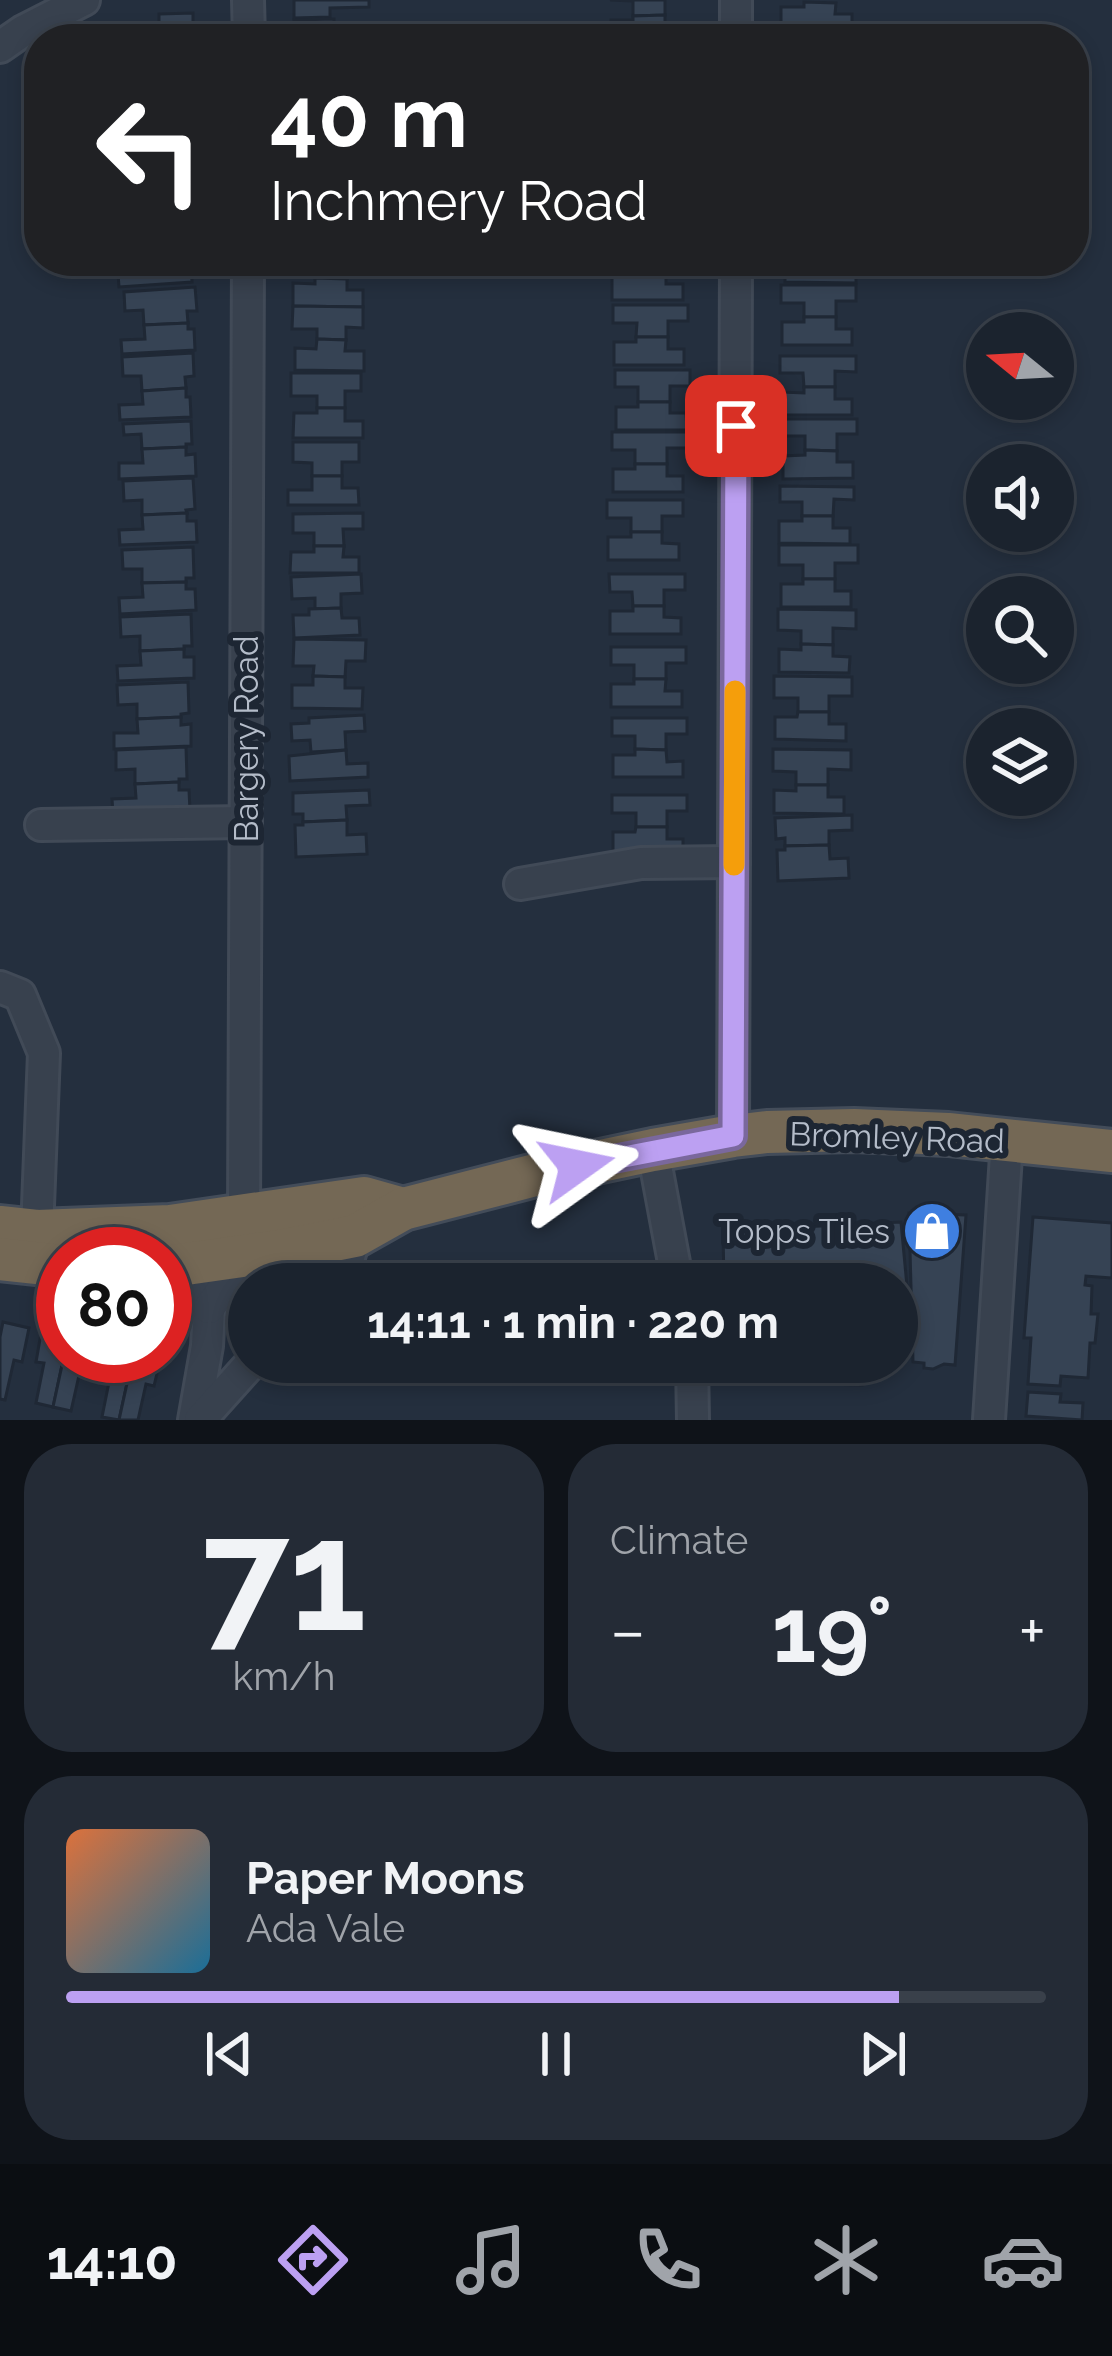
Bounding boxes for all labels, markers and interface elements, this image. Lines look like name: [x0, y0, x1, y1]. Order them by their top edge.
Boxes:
text: 40 m: [270, 68, 468, 167]
icon: left: [72, 72, 228, 228]
text: Inchmery Road: [270, 169, 647, 233]
north arrow: [966, 312, 1074, 420]
map controls: [966, 312, 1074, 816]
pin: [685, 375, 787, 477]
icon: arrive: [703, 393, 769, 459]
button: sound: [966, 444, 1074, 552]
button: search: [966, 576, 1074, 684]
street label: Bargery Road: [227, 636, 266, 843]
button: layers: [966, 708, 1074, 816]
position arrow: [514, 1103, 640, 1229]
street label: Bromley Road: [789, 1114, 1005, 1161]
shop icon: Topps Tiles: [901, 1200, 963, 1262]
place label: Topps Tiles: [718, 1212, 890, 1251]
speed limit sign: 80: [36, 1227, 192, 1383]
text: 14:11 · 1 min · 220 m: [367, 1296, 779, 1349]
text: 71: [202, 1483, 366, 1667]
text: Climate: [610, 1517, 748, 1563]
text: 19°: [772, 1577, 892, 1683]
text: −: [610, 1592, 646, 1669]
text: +: [1019, 1592, 1046, 1669]
text: km/h: [233, 1653, 335, 1699]
text: Paper Moons: [246, 1852, 525, 1905]
text: Ada Vale: [246, 1905, 405, 1951]
icon: previous: [196, 2021, 262, 2087]
icon: pause: [523, 2021, 589, 2087]
icon: next: [850, 2021, 916, 2087]
icon: directions: [271, 2218, 355, 2302]
icon: music: [449, 2218, 533, 2302]
icon: phone: [626, 2218, 710, 2302]
icon: climate: [804, 2218, 888, 2302]
icon: car: [981, 2218, 1065, 2302]
text: 14:10: [47, 2228, 177, 2292]

